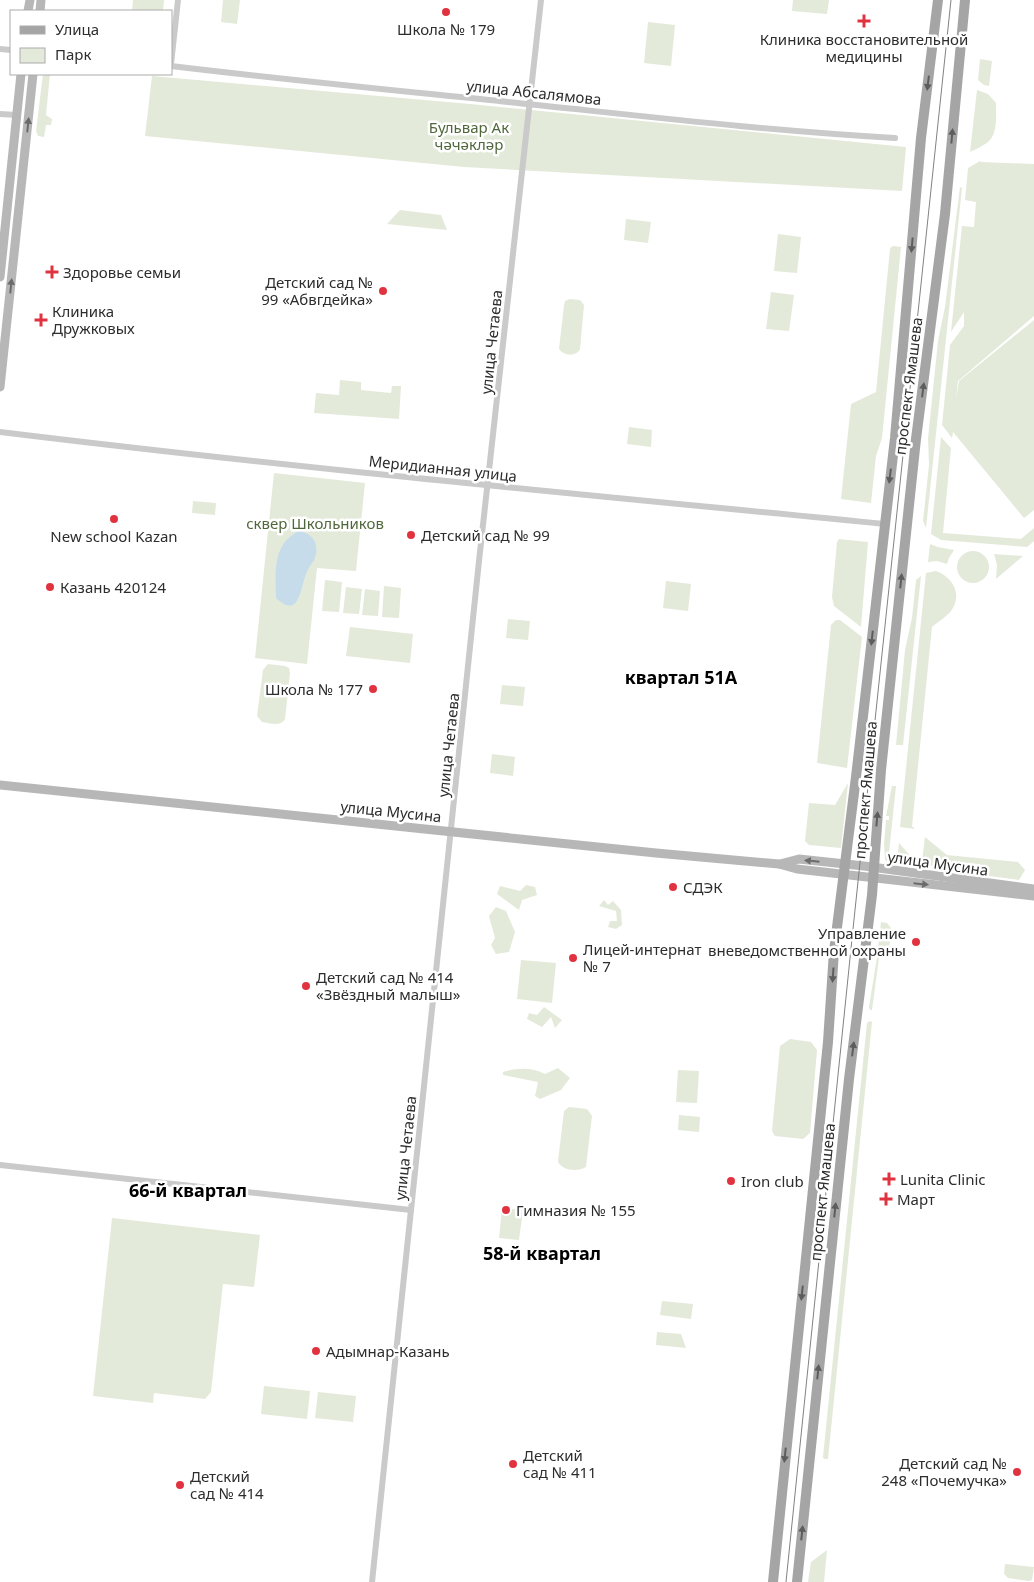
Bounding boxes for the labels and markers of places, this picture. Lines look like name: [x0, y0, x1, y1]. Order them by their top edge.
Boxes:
marker: Школа № 179: [440, 6, 452, 18]
marker: Клиника восстановительной медицины: [857, 14, 871, 28]
place label: Школа № 179: [397, 19, 495, 39]
place label: Клиника восстановительной медицины: [760, 29, 968, 66]
place label: Здоровье семьи: [63, 262, 181, 282]
marker: Здоровье семьи: [45, 265, 59, 279]
place label: Детский сад № 99 «Абвгдейка»: [261, 272, 373, 309]
marker: Детский сад № 99 «Абвгдейка»: [377, 285, 389, 297]
place label: Клиника Дружковых: [52, 301, 135, 338]
marker: Клиника Дружковых: [34, 313, 48, 327]
marker: New school Kazan: [108, 513, 120, 525]
place label: Детский сад № 99: [421, 525, 550, 545]
place label: New school Kazan: [50, 526, 178, 546]
marker: Детский сад № 99: [405, 529, 417, 541]
place label: Казань 420124: [60, 577, 166, 597]
marker: Казань 420124: [44, 581, 56, 593]
place label: Школа № 177: [265, 679, 363, 699]
marker: Школа № 177: [367, 683, 379, 695]
place label: СДЭК: [683, 877, 723, 897]
marker: СДЭК: [667, 881, 679, 893]
place label: Управление вневедомственной охраны: [708, 923, 906, 960]
marker: Управление вневедомственной охраны: [910, 936, 922, 948]
place label: Лицей-интернат № 7: [583, 939, 702, 976]
marker: Лицей-интернат № 7: [567, 952, 579, 964]
place label: Детский сад № 414 «Звёздный малыш»: [316, 967, 461, 1004]
marker: Детский сад № 414 «Звёздный малыш»: [300, 980, 312, 992]
place label: Lunita Clinic: [900, 1169, 986, 1189]
place label: Iron club: [741, 1171, 804, 1191]
marker: Lunita Clinic: [882, 1172, 896, 1186]
marker: Iron club: [725, 1175, 737, 1187]
place label: Март: [897, 1189, 935, 1209]
marker: Март: [879, 1192, 893, 1206]
place label: Гимназия № 155: [516, 1200, 636, 1220]
marker: Гимназия № 155: [500, 1204, 512, 1216]
place label: Адымнар-Казань: [326, 1341, 450, 1361]
marker: Адымнар-Казань: [310, 1345, 322, 1357]
place label: Детский сад № 411: [523, 1445, 597, 1482]
place label: Детский сад № 248 «Почемучка»: [881, 1453, 1007, 1490]
marker: Детский сад № 411: [507, 1458, 519, 1470]
place label: Детский сад № 414: [190, 1466, 264, 1503]
marker: Детский сад № 248 «Почемучка»: [1011, 1466, 1023, 1478]
marker: Детский сад № 414: [174, 1479, 186, 1491]

